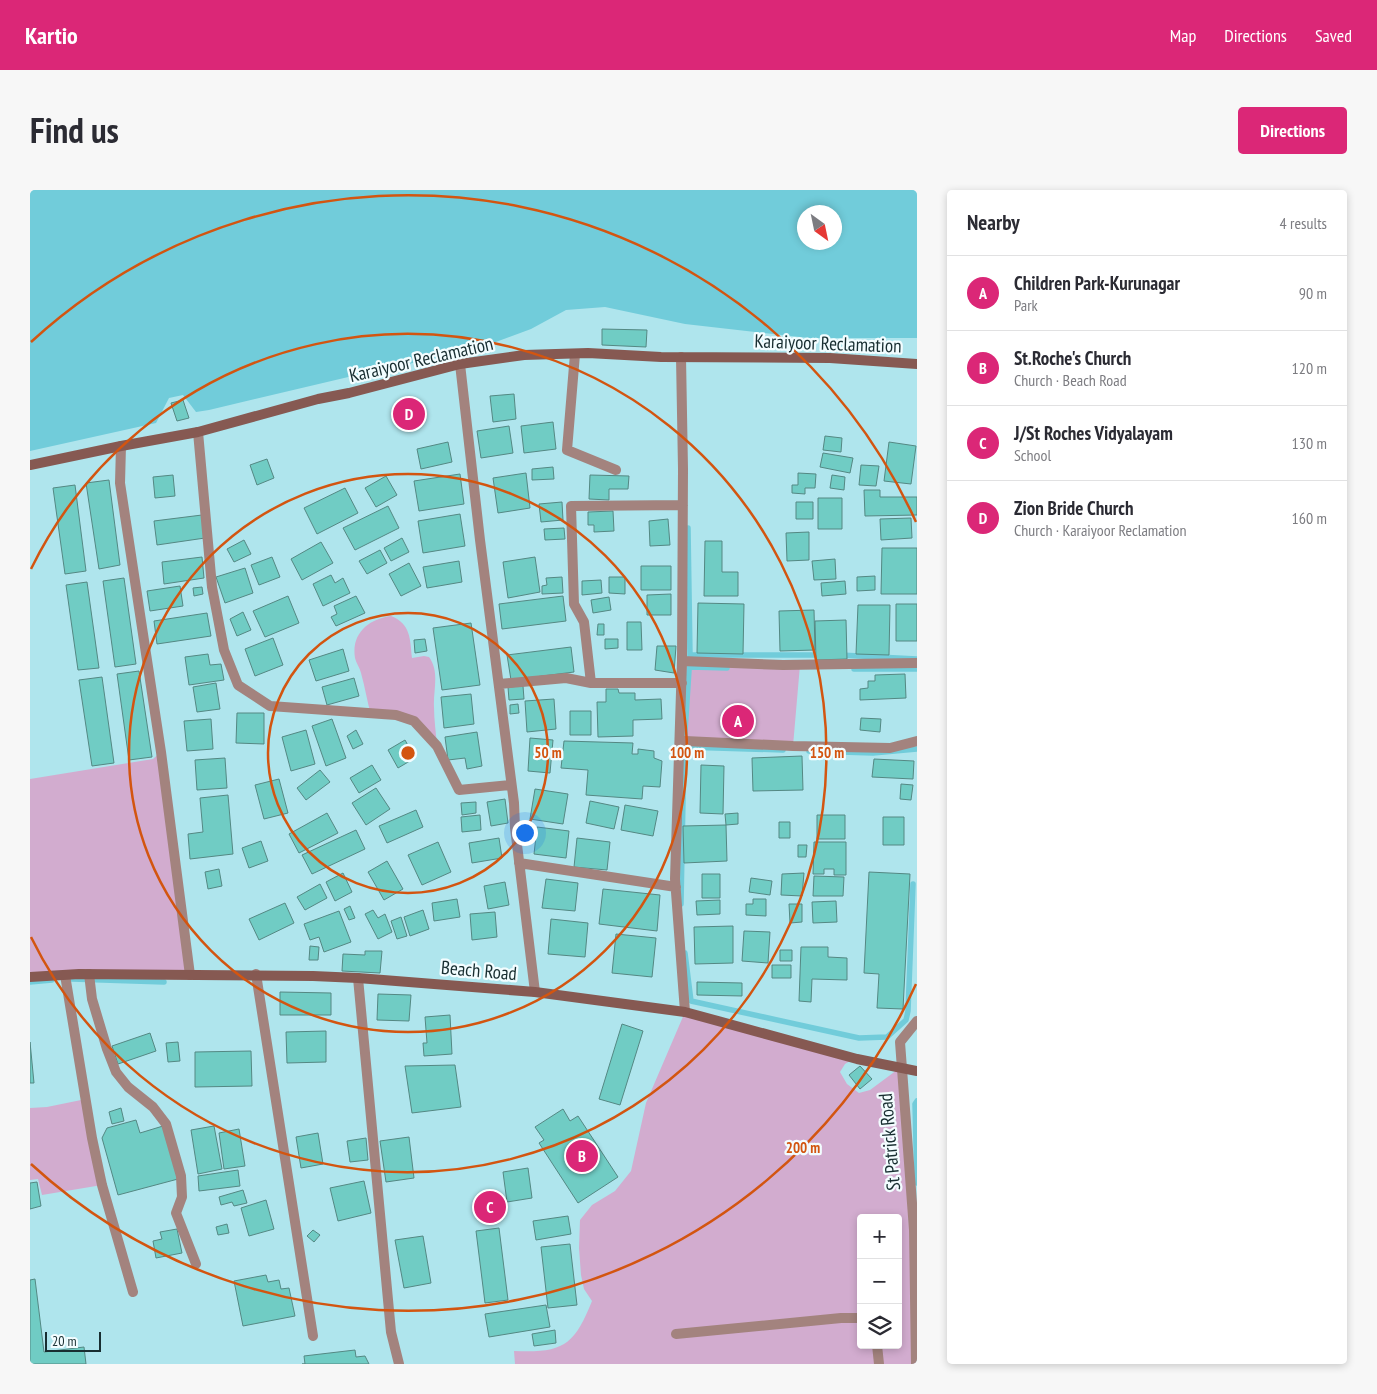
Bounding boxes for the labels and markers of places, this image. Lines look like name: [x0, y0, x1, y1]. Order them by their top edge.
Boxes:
pin: D: [393, 395, 425, 433]
pin: A: [722, 702, 754, 740]
centre of rings: [399, 744, 417, 762]
pin: B: [566, 1137, 598, 1175]
pin: C: [474, 1188, 506, 1226]

